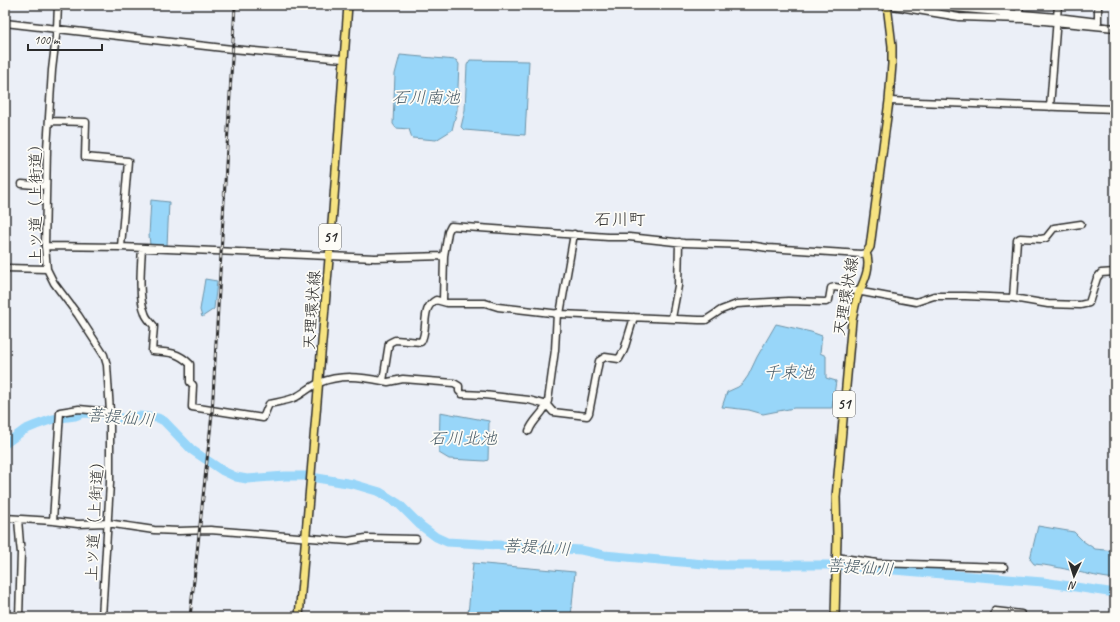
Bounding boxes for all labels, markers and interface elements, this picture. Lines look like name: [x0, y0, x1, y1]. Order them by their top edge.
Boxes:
scale bar: [28, 26, 102, 52]
text: 100 m: [34, 32, 61, 48]
water label: 石川南池: [392, 87, 461, 108]
street label: 上ツ道（上街道）: [26, 136, 46, 264]
district label: 石川町: [595, 209, 646, 230]
road number: 51: [319, 224, 341, 250]
street label: 天理環状線: [829, 255, 863, 337]
street label: 天理環状線: [299, 269, 325, 351]
water label: 千束池: [764, 362, 815, 383]
road number: 51: [833, 391, 855, 417]
water label: 菩提仙川: [86, 404, 156, 431]
water label: 石川北池: [429, 428, 498, 449]
street label: 上ツ道（上街道）: [82, 453, 108, 581]
water label: 菩提仙川: [502, 535, 571, 560]
water label: 菩提仙川: [825, 555, 895, 580]
north arrow: [1054, 556, 1094, 596]
text: N: [1067, 579, 1077, 593]

